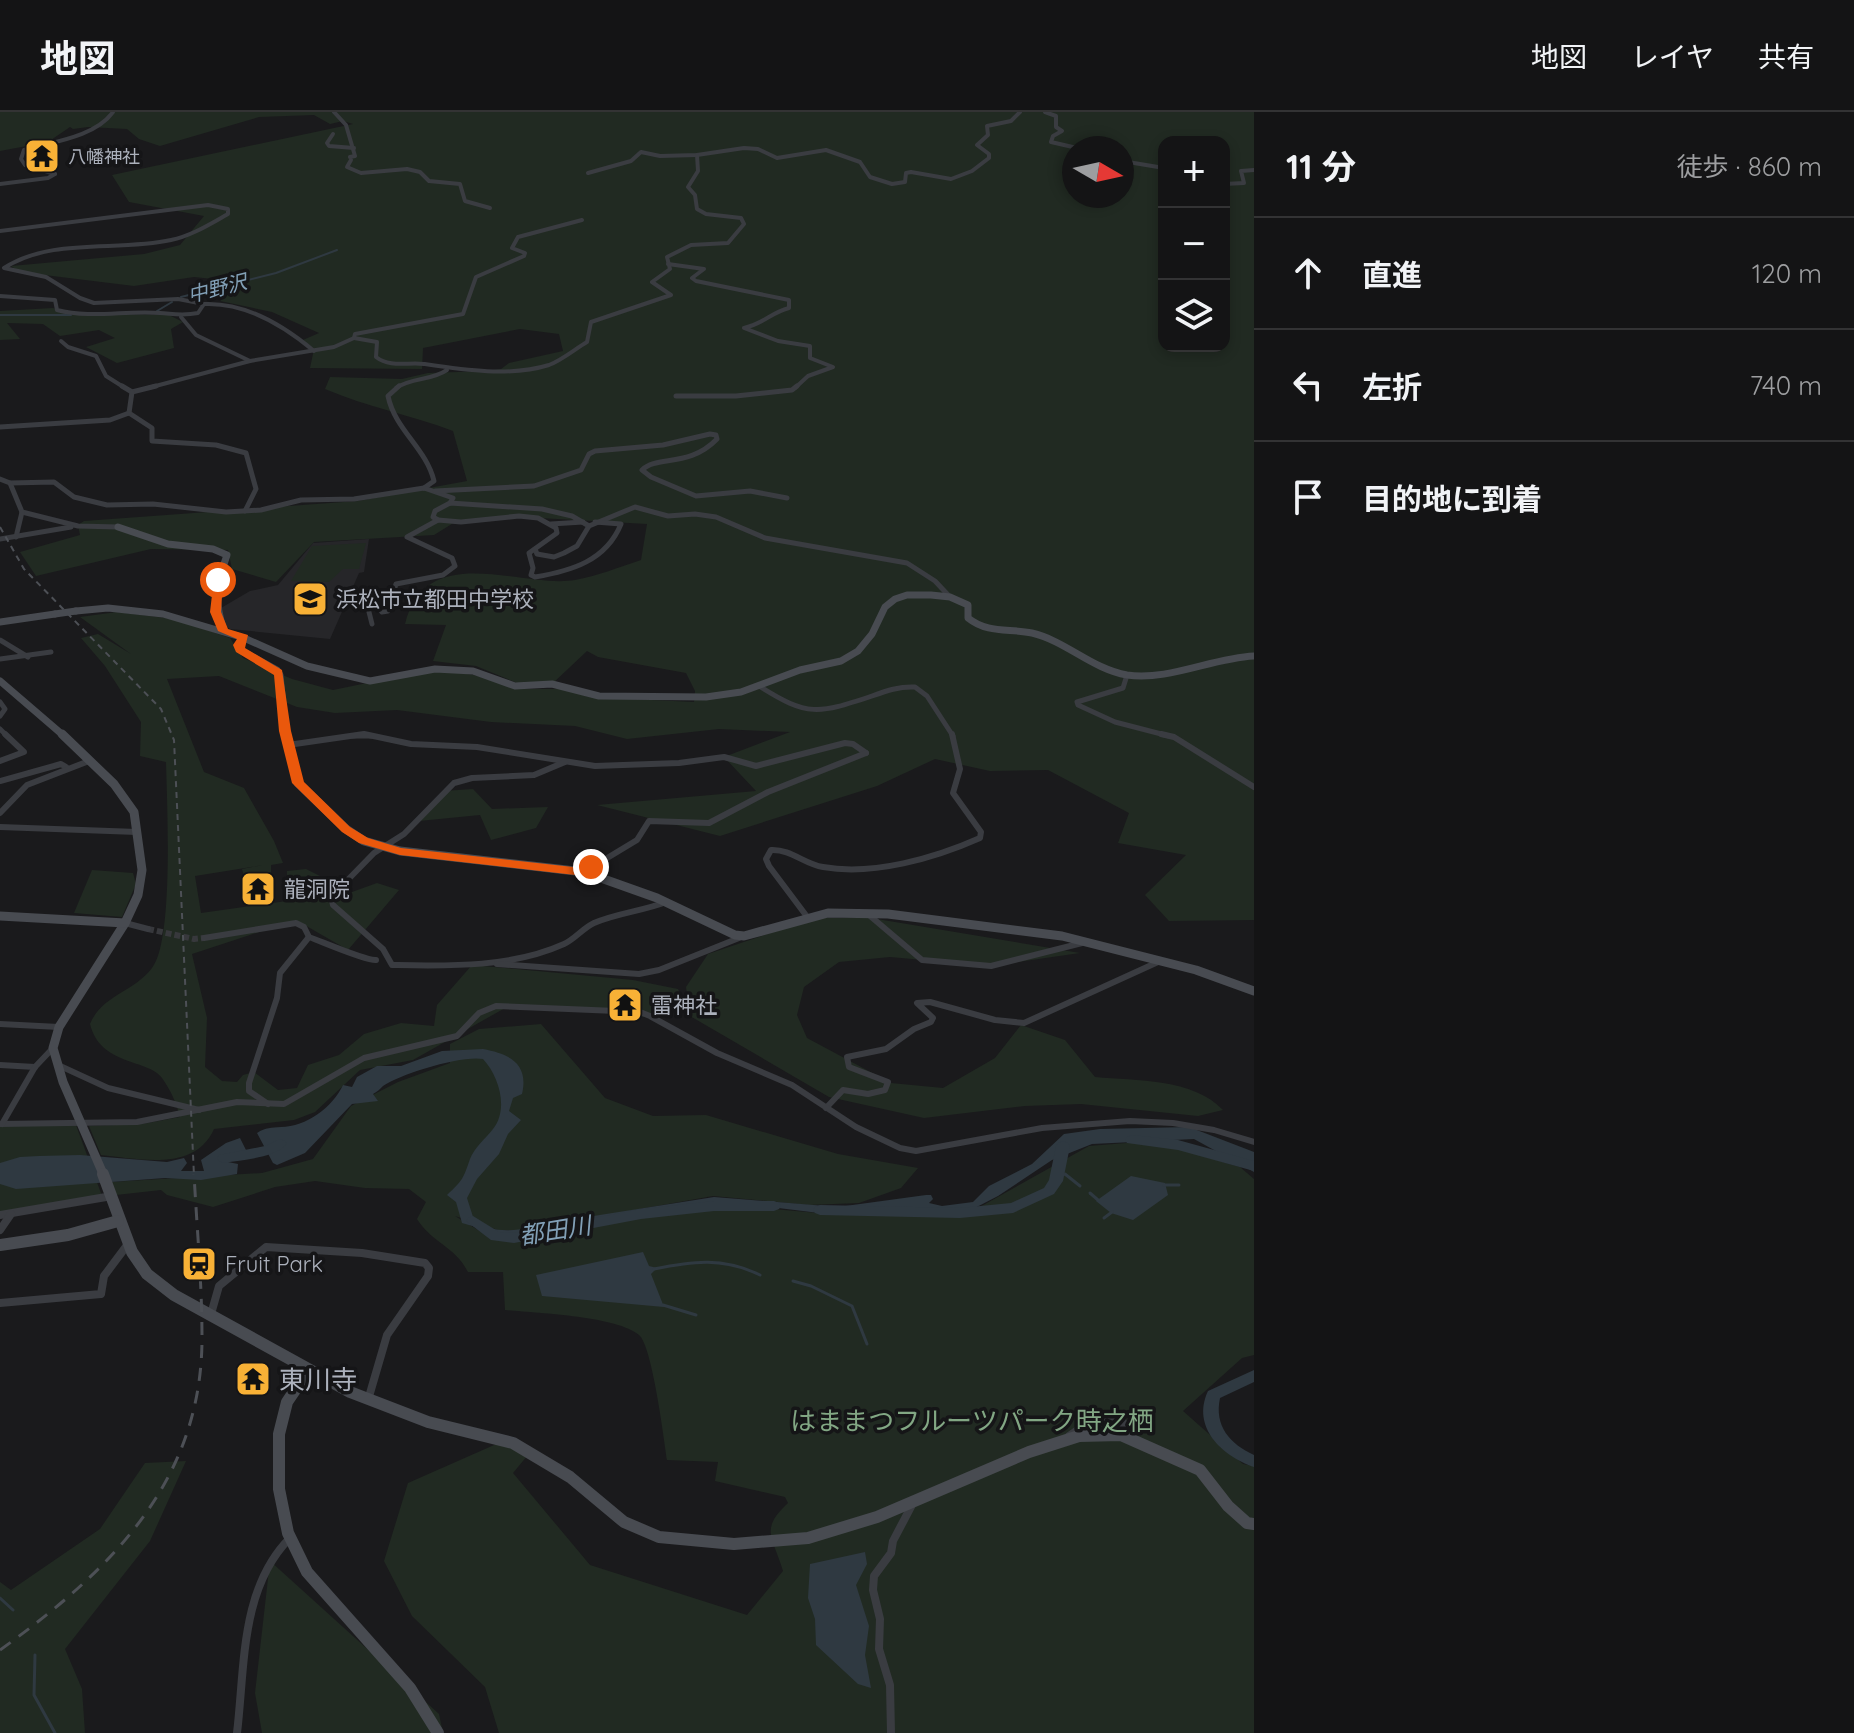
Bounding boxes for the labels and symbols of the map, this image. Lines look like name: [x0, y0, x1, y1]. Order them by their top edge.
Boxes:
north arrow: [1062, 136, 1134, 208]
temple icon: 八幡神社: [23, 137, 61, 175]
place label: 八幡神社: [68, 145, 140, 168]
water label: 中野沢: [185, 268, 252, 307]
route start: [200, 562, 236, 598]
school or university icon: 浜松市立都田中学校: [291, 580, 329, 618]
place label: 浜松市立都田中学校: [336, 585, 534, 613]
route end: [573, 849, 609, 885]
temple icon: 龍洞院: [239, 870, 277, 908]
place label: 龍洞院: [284, 875, 350, 903]
temple icon: 雷神社: [606, 986, 644, 1024]
place label: 雷神社: [651, 991, 717, 1019]
water label: 都田川: [517, 1209, 596, 1250]
station icon: Fruit Park: [180, 1245, 218, 1283]
place label: Fruit Park: [225, 1250, 323, 1278]
temple icon: 東川寺: [234, 1360, 272, 1398]
place label: 東川寺: [279, 1363, 357, 1396]
park label: はままつフルーツパーク時之栖: [790, 1404, 1154, 1437]

